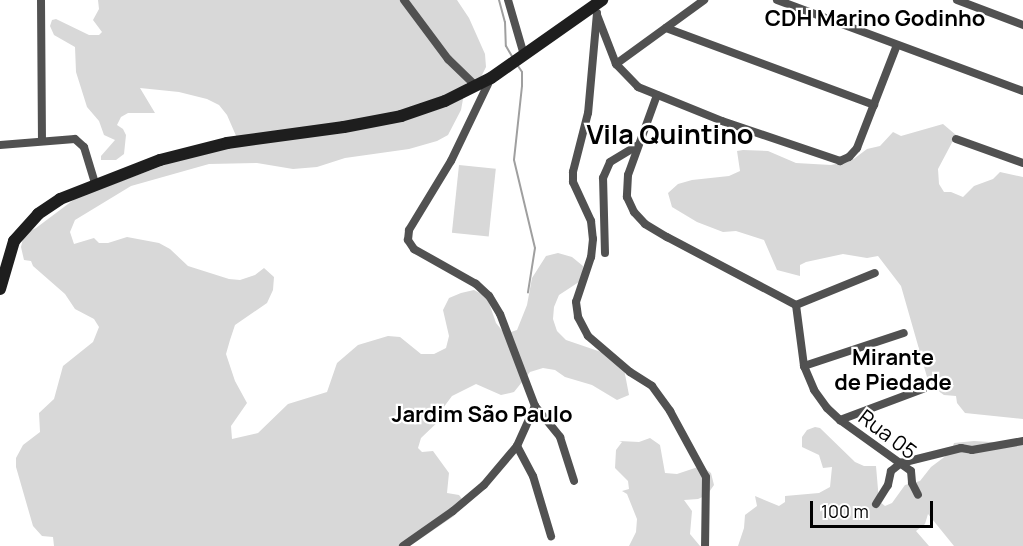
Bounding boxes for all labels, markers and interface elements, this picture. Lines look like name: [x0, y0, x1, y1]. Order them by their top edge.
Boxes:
district label: CDH Marino Godinho: [765, 6, 985, 32]
district label: Vila Quintino: [586, 118, 754, 150]
district label: Mirante de Piedade: [834, 344, 952, 396]
district label: Jardim São Paulo: [391, 402, 573, 428]
street label: Rua 05: [854, 404, 922, 464]
scale bar: [813, 489, 936, 527]
text: 100 m: [821, 499, 869, 523]

